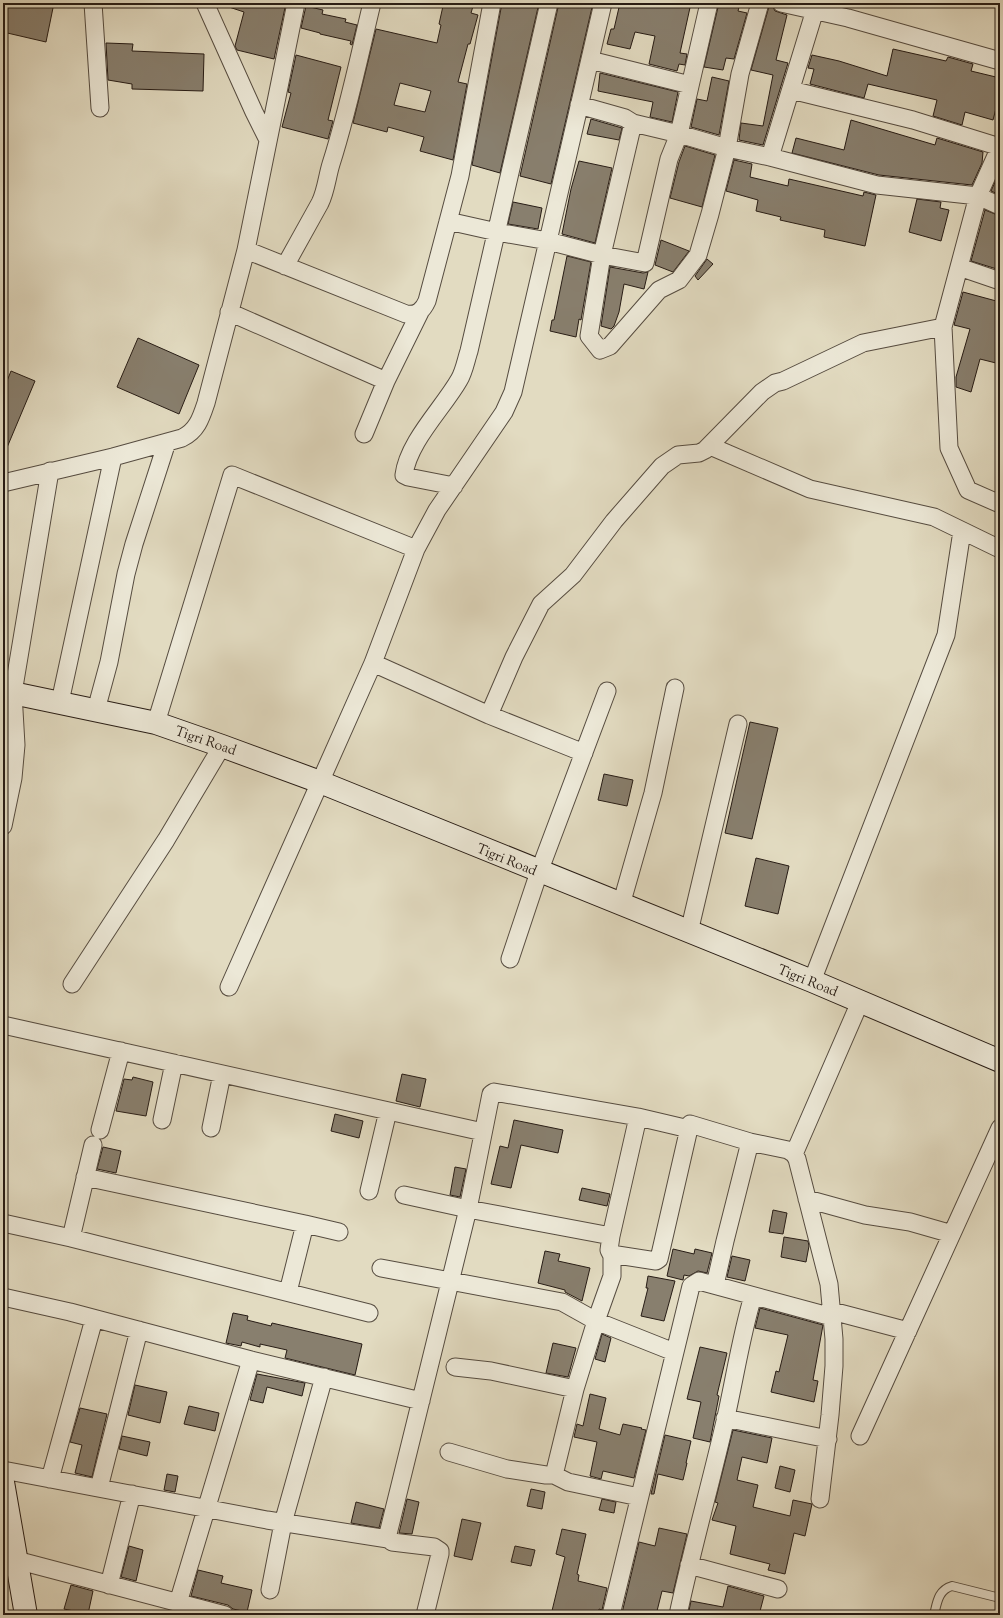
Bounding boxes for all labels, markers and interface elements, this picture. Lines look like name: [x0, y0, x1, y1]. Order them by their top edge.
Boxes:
street label: Tigri Road: [172, 722, 239, 762]
street label: Tigri Road: [473, 840, 540, 882]
street label: Tigri Road: [774, 961, 841, 1003]

